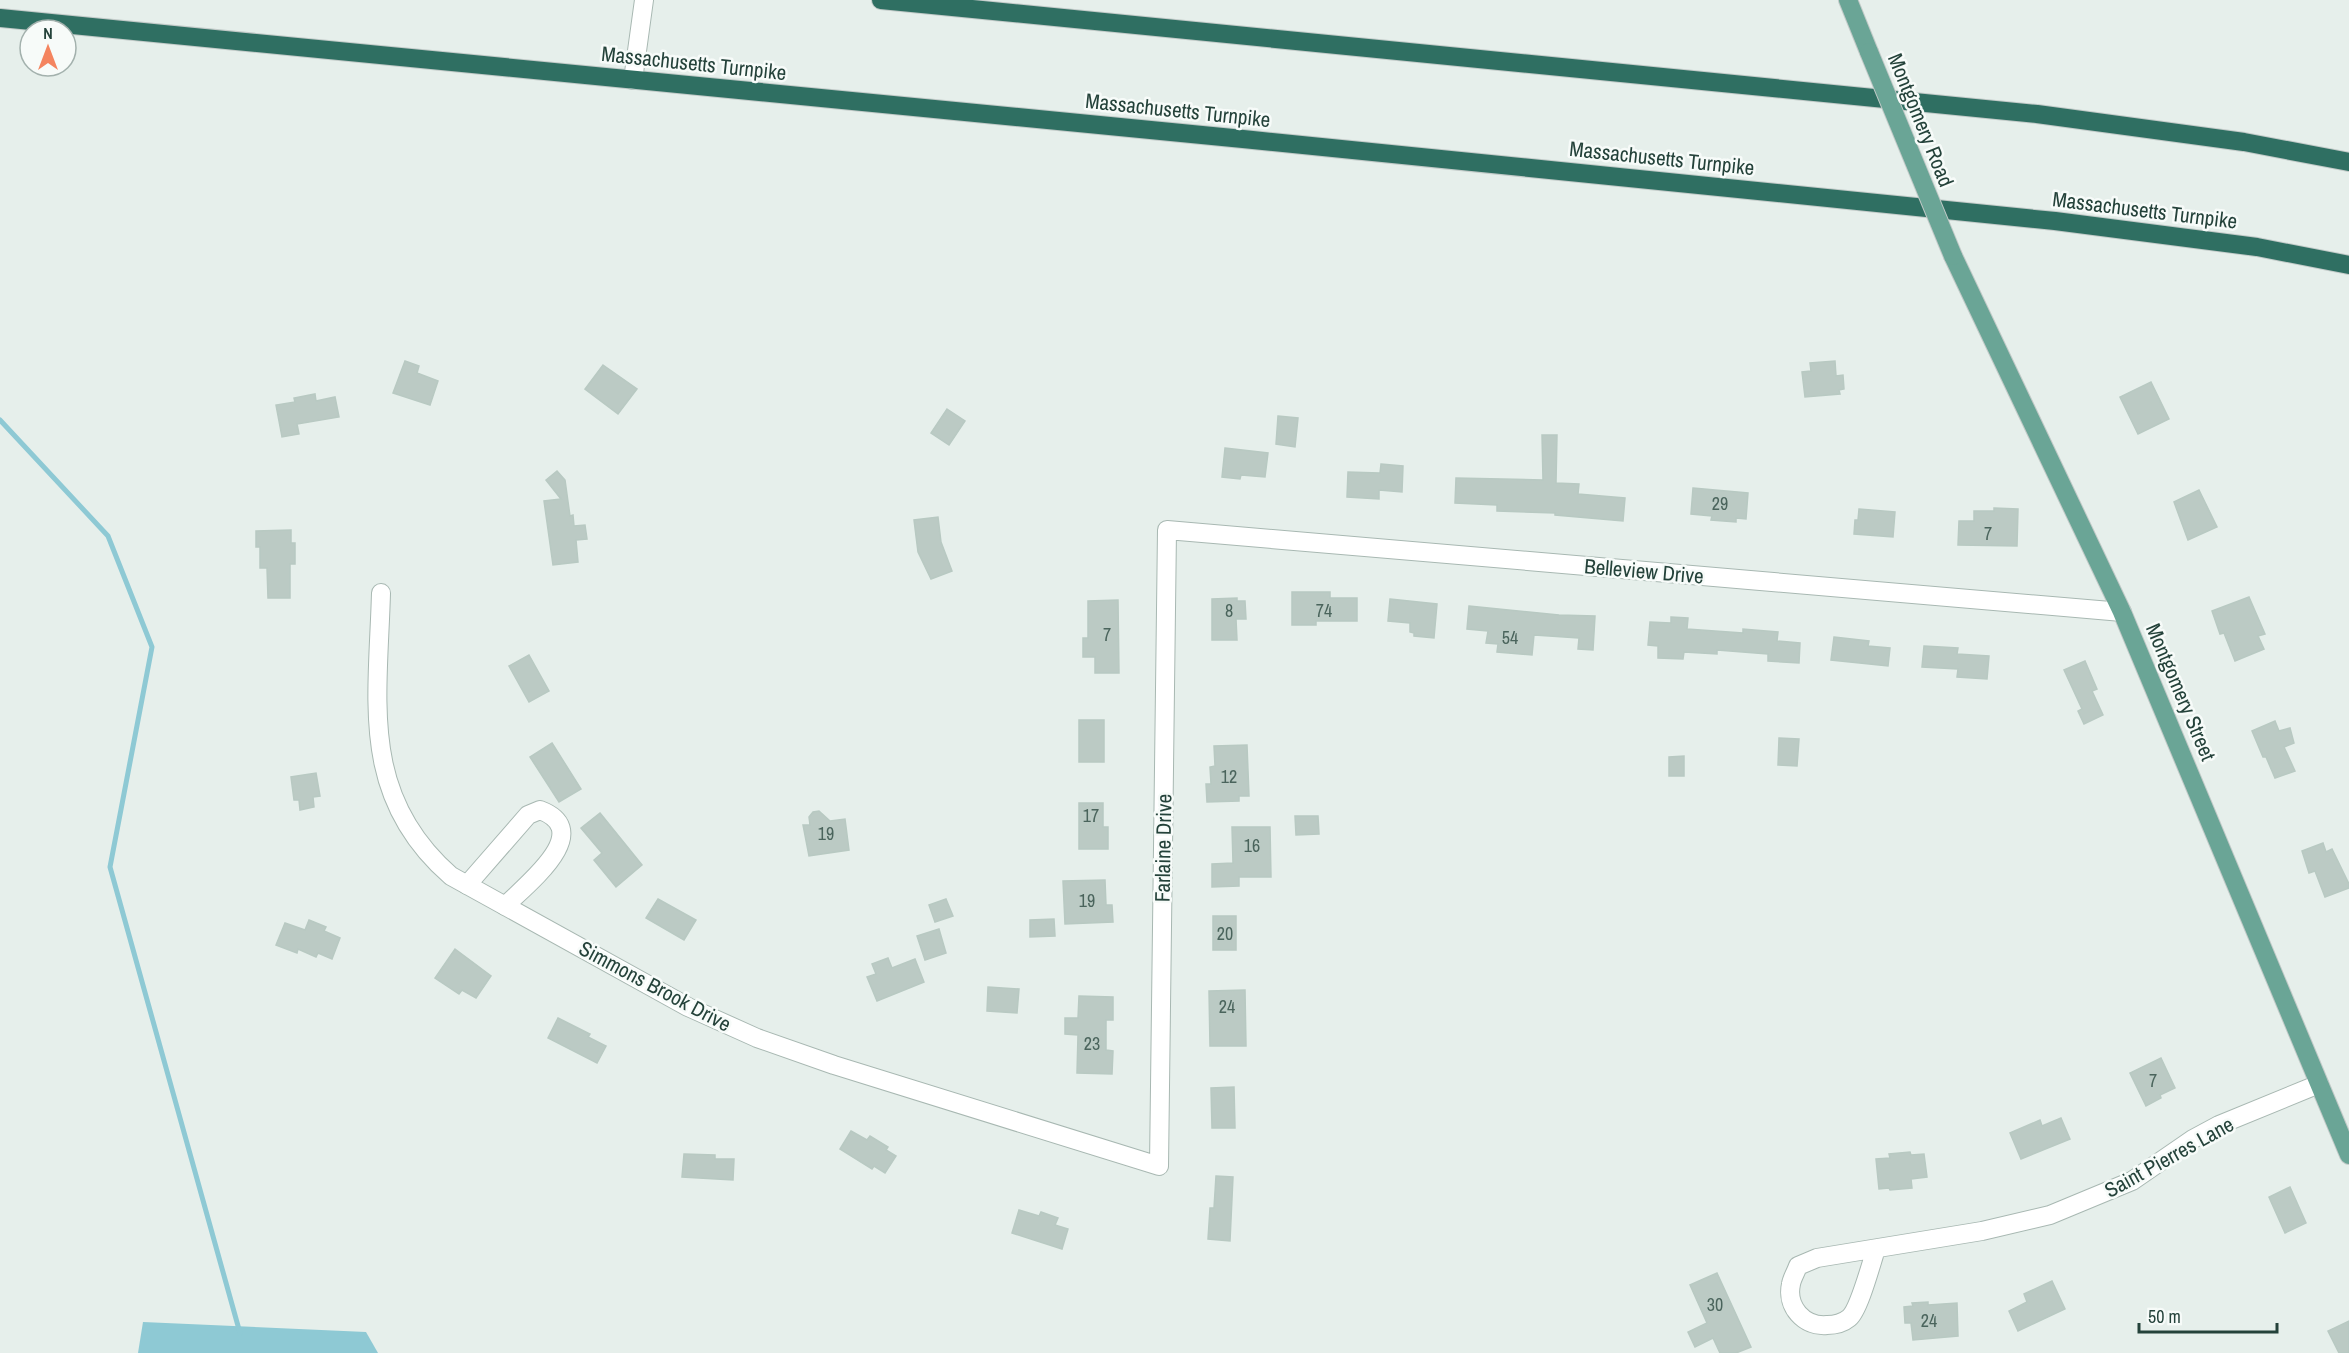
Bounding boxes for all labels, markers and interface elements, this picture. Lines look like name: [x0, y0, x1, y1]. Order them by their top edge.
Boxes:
north arrow: [18, 18, 78, 78]
text: N: [43, 22, 53, 44]
street label: Massachusetts Turnpike: [600, 39, 788, 87]
street label: Montgomery Road: [1881, 49, 1961, 191]
street label: Massachusetts Turnpike: [1084, 86, 1272, 134]
street label: Massachusetts Turnpike: [1568, 134, 1756, 182]
street label: Massachusetts Turnpike: [2051, 184, 2239, 236]
house number: 29: [1712, 491, 1728, 516]
house number: 7: [1984, 521, 1992, 546]
street label: Belleview Drive: [1583, 551, 1705, 591]
house number: 8: [1225, 598, 1233, 623]
house number: 74: [1316, 598, 1332, 623]
street label: Montgomery Street: [2139, 619, 2223, 765]
house number: 7: [1103, 622, 1111, 647]
house number: 54: [1502, 625, 1518, 650]
house number: 12: [1221, 764, 1237, 789]
street label: Farlaine Drive: [1148, 794, 1178, 902]
house number: 17: [1083, 803, 1099, 828]
house number: 19: [818, 821, 834, 846]
house number: 16: [1244, 833, 1260, 858]
house number: 19: [1079, 888, 1095, 913]
house number: 20: [1217, 921, 1233, 946]
street label: Simmons Brook Drive: [574, 934, 736, 1038]
house number: 24: [1219, 994, 1235, 1019]
house number: 23: [1084, 1031, 1100, 1056]
house number: 7: [2149, 1068, 2157, 1093]
street label: Saint Pierres Lane: [2099, 1110, 2239, 1204]
house number: 30: [1707, 1292, 1723, 1317]
scale bar: [2139, 1296, 2277, 1334]
text: 50 m: [2148, 1304, 2181, 1329]
house number: 24: [1921, 1308, 1937, 1333]

